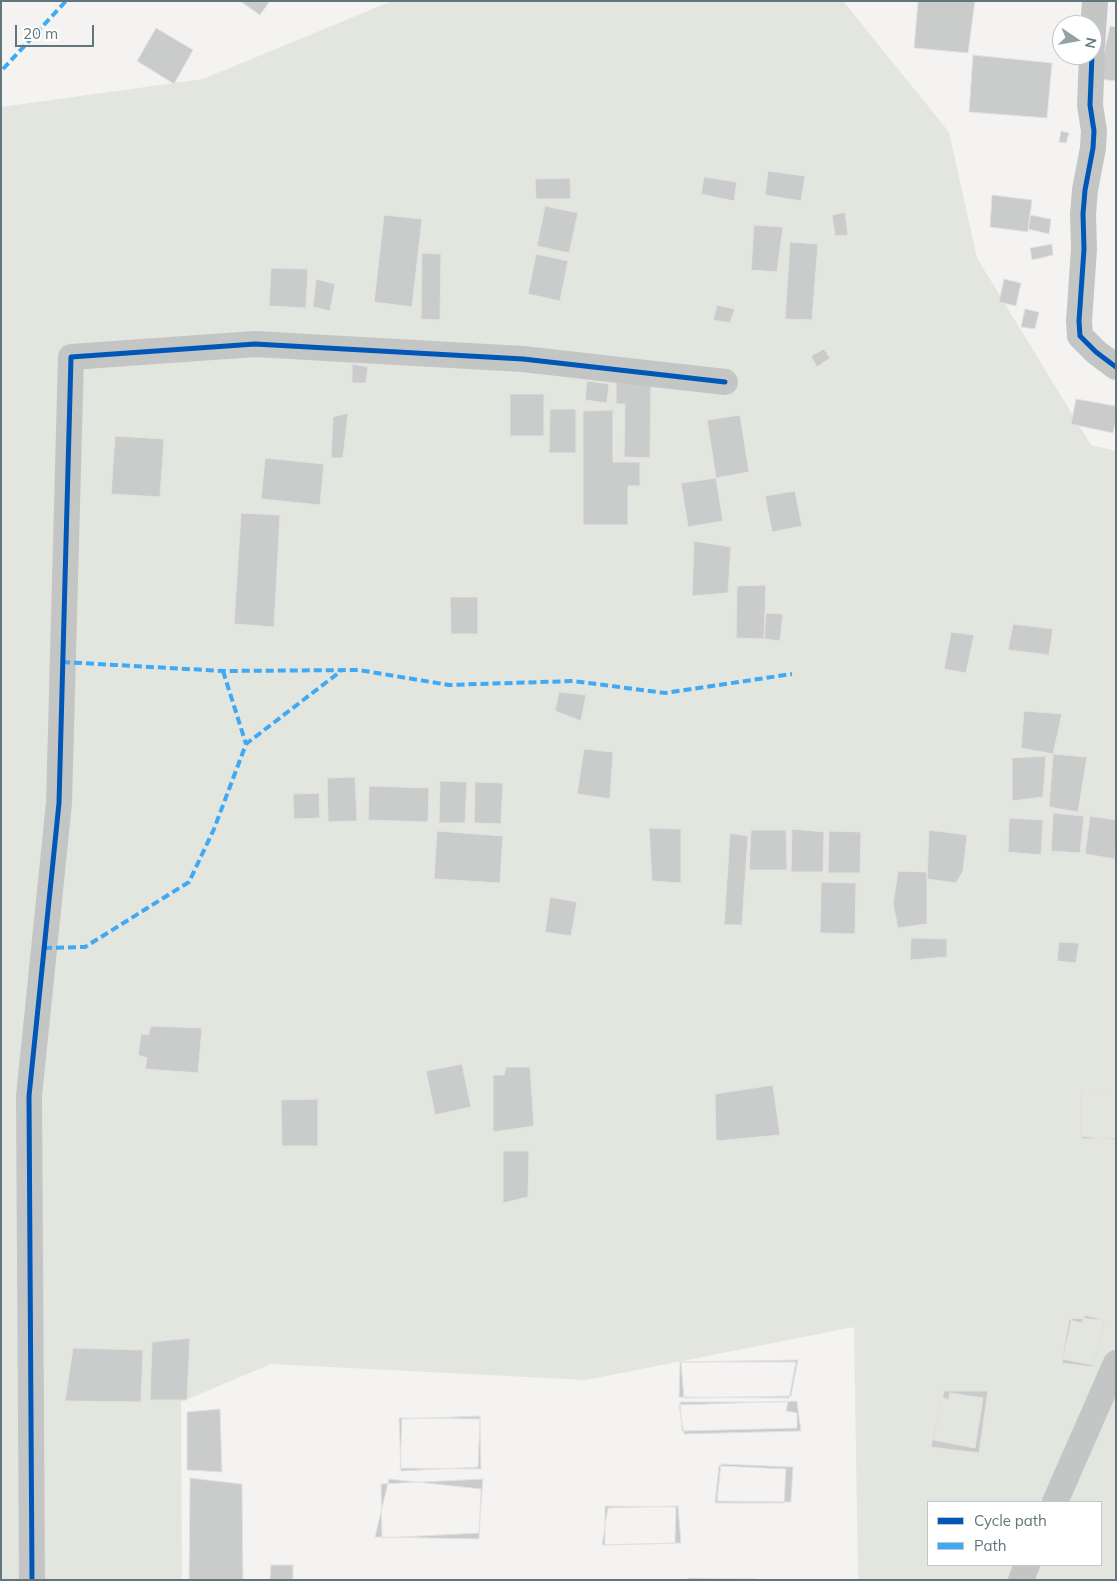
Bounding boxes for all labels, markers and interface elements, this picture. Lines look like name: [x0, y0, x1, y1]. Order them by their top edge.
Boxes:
scale bar: [18, 15, 96, 47]
north arrow: [1052, 15, 1102, 65]
text: 20 m: [23, 24, 58, 43]
text: N: [1081, 36, 1101, 50]
legend: [927, 1501, 1102, 1566]
text: Cycle path: [974, 1511, 1047, 1530]
text: Path: [974, 1536, 1006, 1555]

